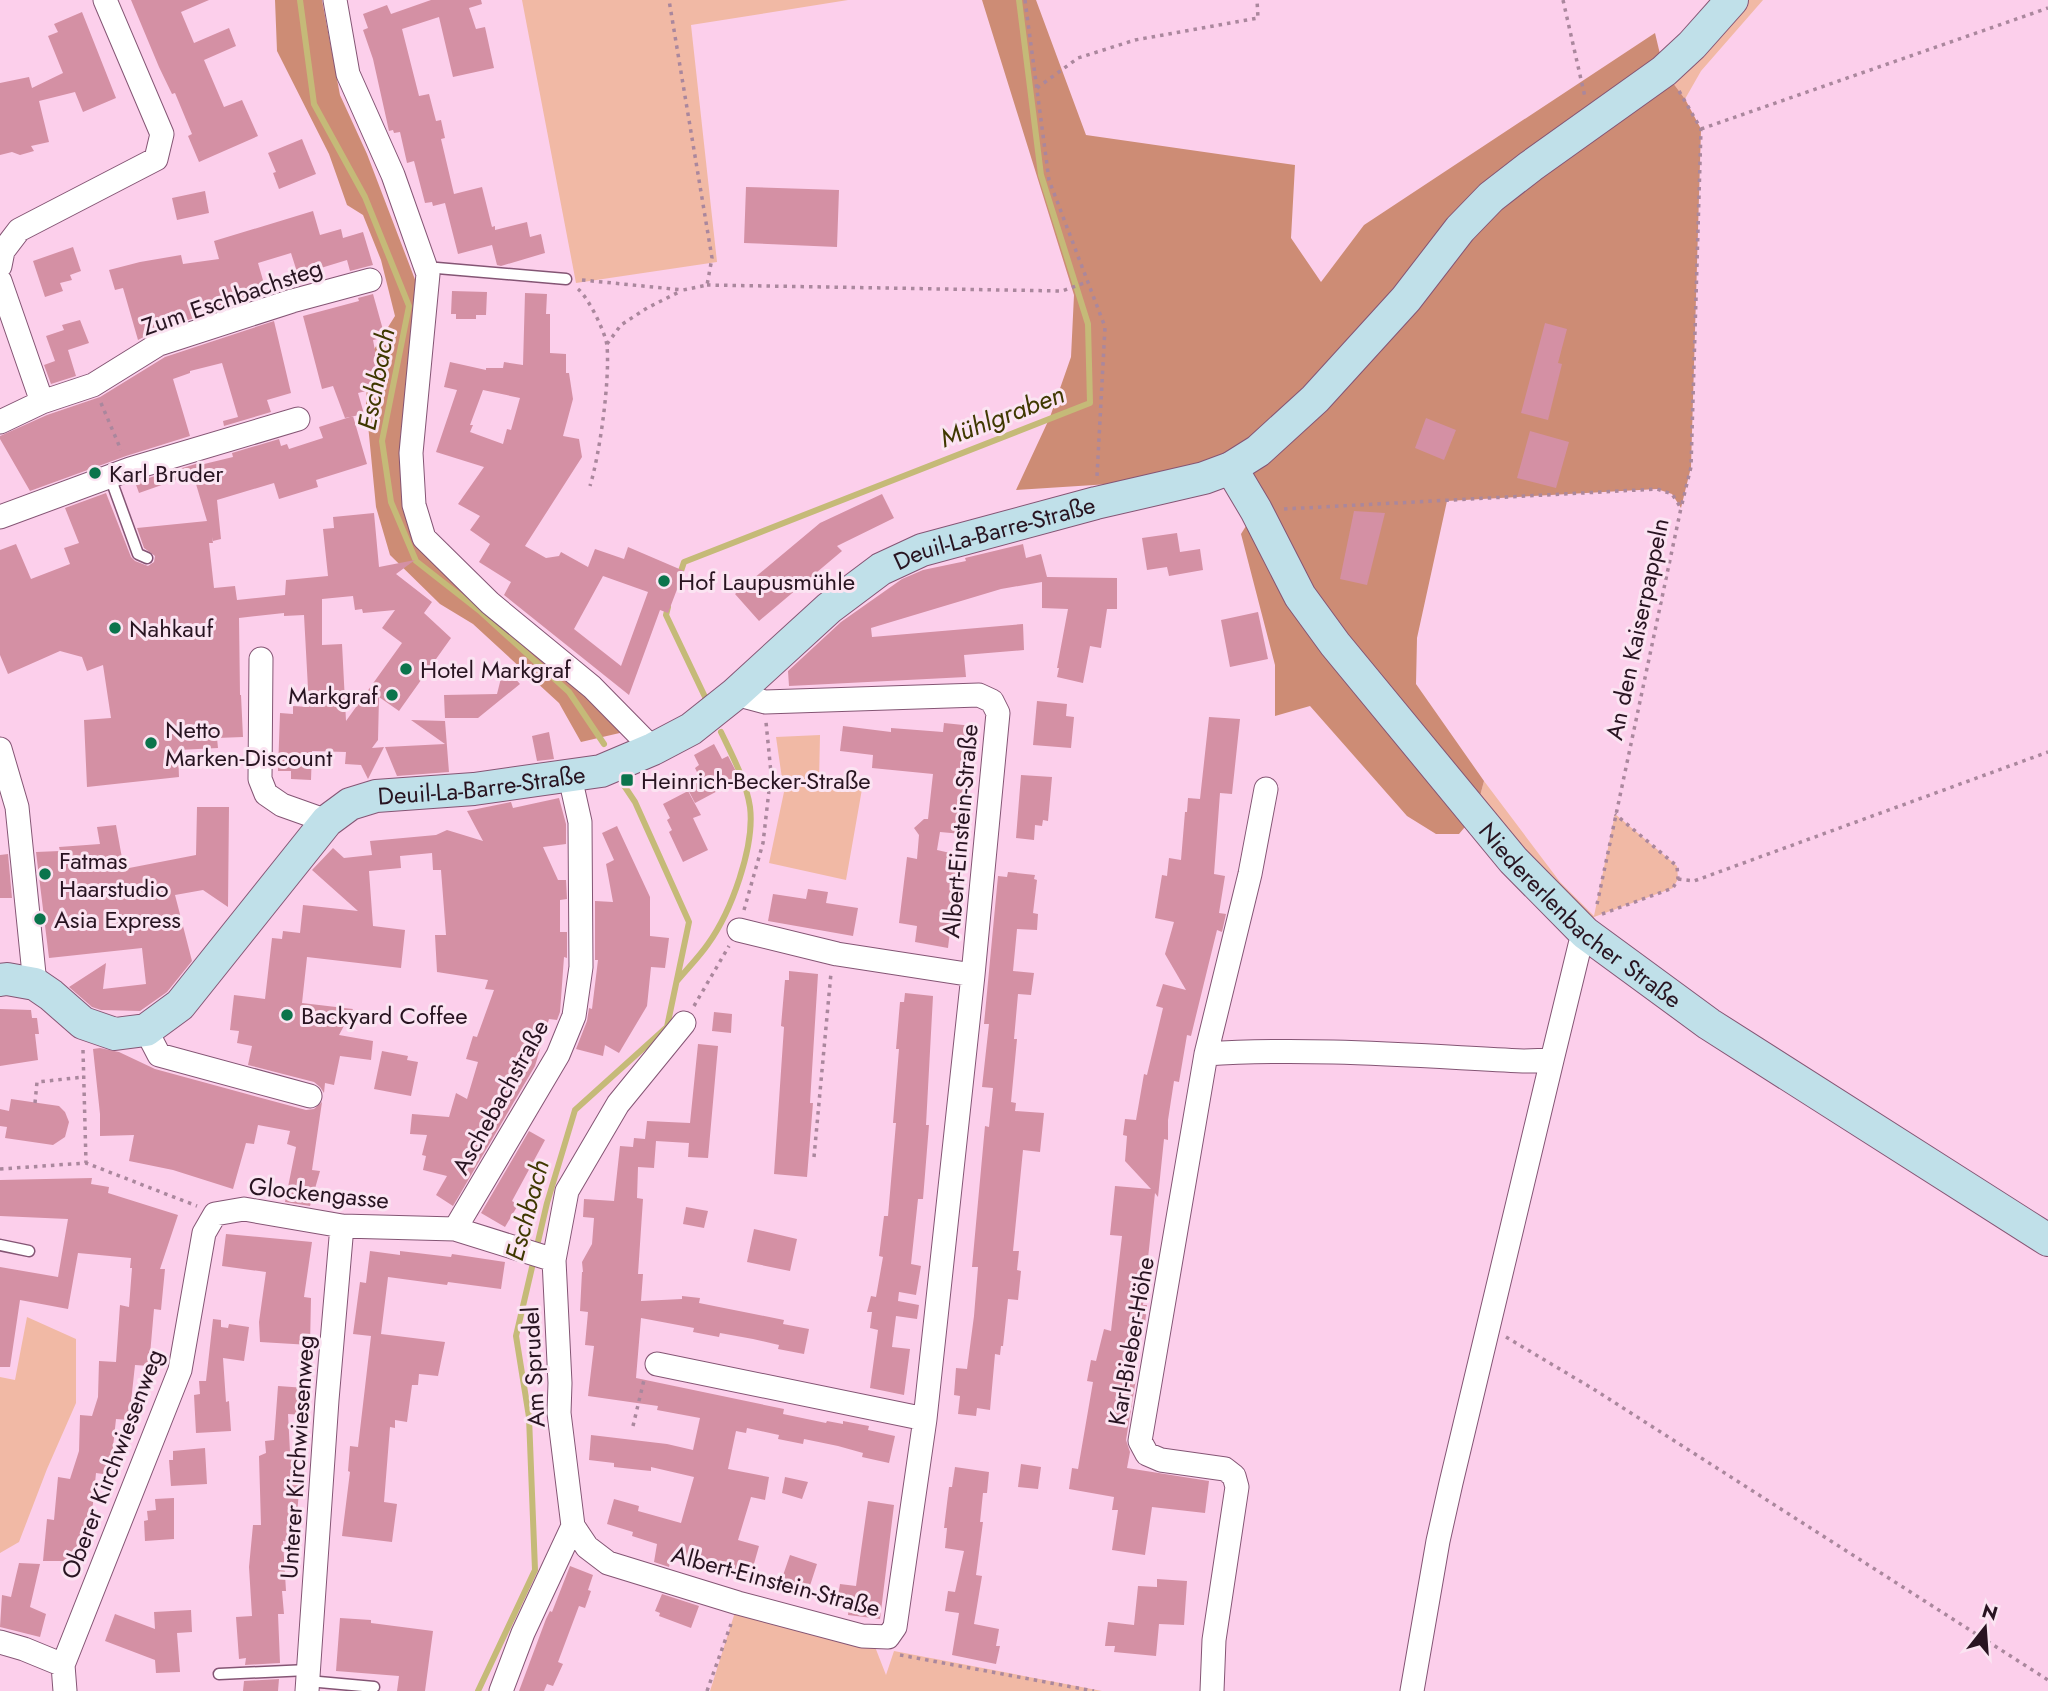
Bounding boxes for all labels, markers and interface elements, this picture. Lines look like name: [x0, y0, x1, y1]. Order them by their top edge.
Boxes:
street label: Zum Eschbachsteg: [137, 250, 327, 344]
water label: Eschbach: [347, 325, 405, 433]
water label: Mühlgraben: [934, 375, 1070, 457]
place label: Karl Bruder: [109, 456, 224, 491]
marker: Karl Bruder: [87, 465, 103, 481]
street label: Deuil-La-Barre-Straße: [887, 487, 1099, 579]
street label: An den Kaiserpappeln: [1596, 515, 1678, 743]
place label: Hof Laupusmühle: [678, 564, 855, 599]
marker: Hof Laupusmühle: [656, 573, 672, 589]
place label: Nahkauf: [129, 611, 214, 646]
marker: Nahkauf: [107, 620, 123, 636]
place label: Hotel Markgraf: [420, 652, 572, 687]
marker: Hotel Markgraf: [398, 661, 414, 677]
place label: Markgraf: [288, 678, 379, 713]
marker: Markgraf: [384, 687, 400, 703]
place label: Netto Marken-Discount: [165, 712, 332, 775]
street label: Albert-Einstein-Straße: [933, 723, 987, 939]
marker: Netto Marken-Discount: [143, 735, 159, 751]
street label: Deuil-La-Barre-Straße: [376, 756, 587, 813]
place label: Heinrich-Becker-Straße: [641, 763, 871, 798]
marker: Heinrich-Becker-Straße: [619, 772, 635, 788]
street label: Niedererlenbacher Straße: [1471, 814, 1689, 1016]
place label: Fatmas Haarstudio: [59, 843, 169, 906]
marker: Fatmas Haarstudio: [37, 866, 53, 882]
place label: Asia Express: [54, 902, 181, 937]
marker: Asia Express: [32, 911, 48, 927]
place label: Backyard Coffee: [301, 998, 468, 1033]
marker: Backyard Coffee: [279, 1007, 295, 1023]
street label: Aschebachstraße: [443, 1013, 557, 1181]
water label: Eschbach: [495, 1155, 559, 1265]
street label: Glockengasse: [247, 1168, 391, 1218]
street label: Karl-Bieber-Höhe: [1099, 1254, 1163, 1428]
street label: Am Sprudel: [512, 1306, 554, 1428]
street label: Unterer Kirchwiesenweg: [271, 1334, 323, 1580]
street label: Oberer Kirchwiesenweg: [52, 1344, 172, 1584]
street label: Albert-Einstein-Straße: [668, 1536, 884, 1626]
north arrow: [1950, 1593, 2020, 1663]
text: N: [1979, 1597, 2001, 1627]

